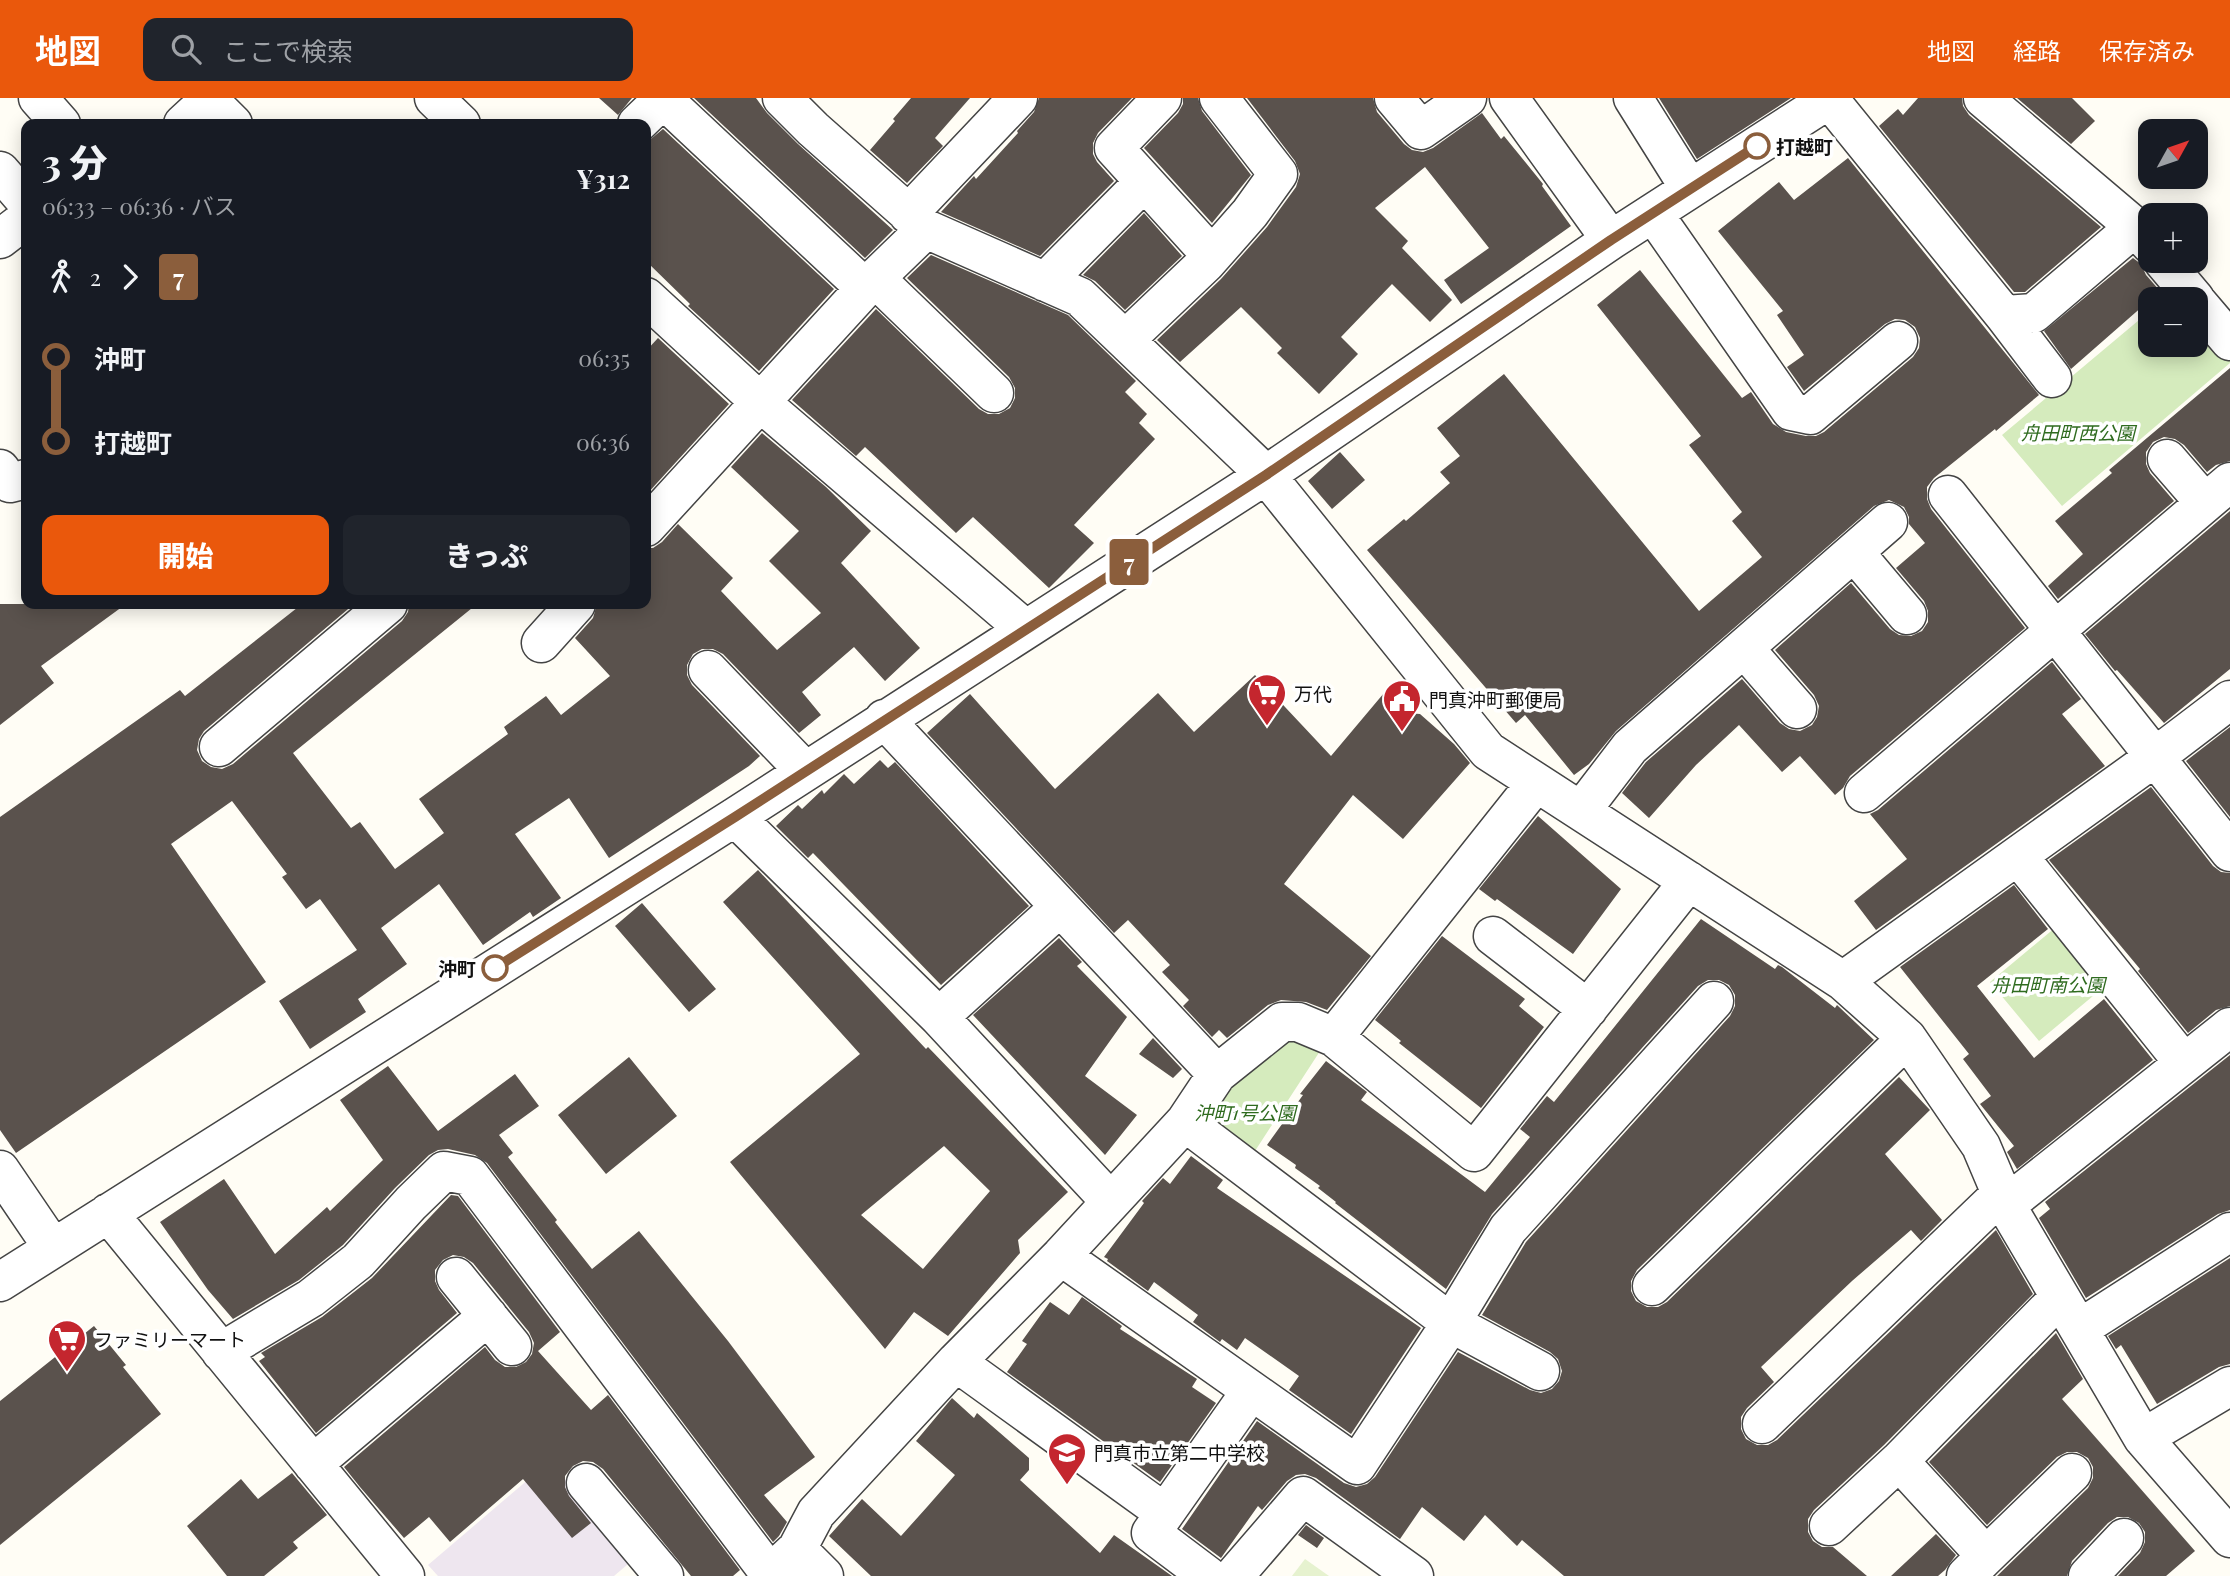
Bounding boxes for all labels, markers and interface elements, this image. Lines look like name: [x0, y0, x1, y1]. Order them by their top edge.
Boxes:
search box: [143, 18, 633, 81]
text: 地図: [35, 27, 101, 71]
icon: search: [167, 30, 205, 68]
text: ここで検索: [223, 33, 353, 68]
text: 地図: [1927, 34, 1975, 66]
text: 経路: [2013, 34, 2061, 66]
text: 保存済み: [2099, 34, 2195, 66]
north arrow: [2138, 119, 2208, 189]
map controls: [2138, 119, 2208, 357]
marker: 打越町: [1744, 133, 1770, 159]
place label: 打越町: [1776, 133, 1833, 159]
text: 3 分: [42, 136, 107, 187]
text: ¥312: [576, 161, 630, 196]
text: 06:33 – 06:36 · バス: [42, 190, 237, 221]
button: +: [2138, 203, 2208, 273]
icon: walk: [42, 258, 80, 296]
icon: forward: [111, 258, 149, 296]
text: 2: [90, 261, 101, 292]
text: 7: [173, 261, 184, 293]
button: −: [2138, 287, 2208, 357]
text: 沖町: [94, 341, 146, 376]
text: 06:35: [578, 342, 630, 373]
park label: 舟田町西公園: [2021, 419, 2138, 445]
text: 打越町: [94, 425, 172, 460]
text: 06:36: [576, 426, 630, 457]
button: 開始: [42, 515, 329, 595]
button: きっぷ: [343, 515, 630, 595]
line badge: 7: [1106, 539, 1152, 585]
text: 7: [1124, 546, 1134, 578]
supermarket icon: 万代: [1246, 672, 1288, 727]
public building icon: 門真沖町郵便局: [1381, 678, 1423, 733]
place label: 万代: [1294, 680, 1332, 706]
place label: 門真沖町郵便局: [1429, 686, 1562, 712]
place label: 沖町: [438, 955, 476, 981]
marker: 沖町: [482, 955, 508, 981]
park label: 舟田町南公園: [1991, 971, 2108, 997]
park label: 沖町1号公園: [1194, 1099, 1299, 1125]
supermarket icon: ファミリーマート: [46, 1318, 88, 1373]
place label: ファミリーマート: [94, 1326, 246, 1352]
school or university icon: 門真市立第二中学校: [1046, 1431, 1088, 1486]
place label: 門真市立第二中学校: [1094, 1439, 1265, 1465]

